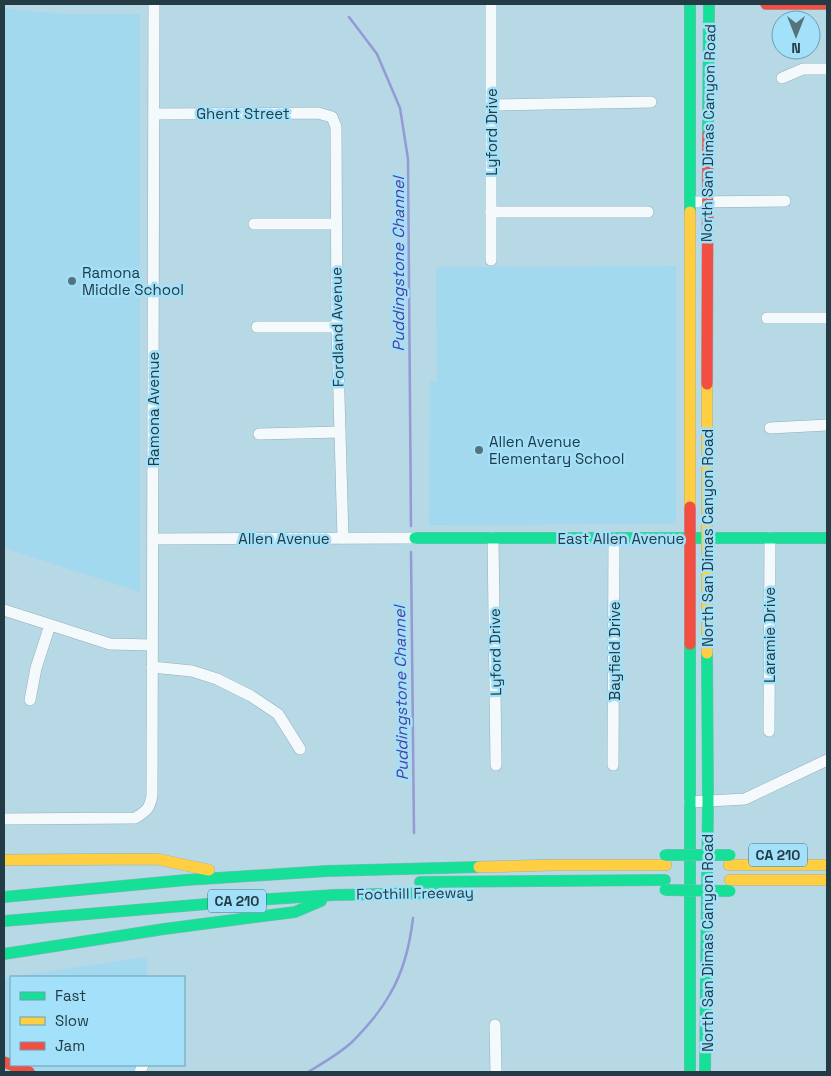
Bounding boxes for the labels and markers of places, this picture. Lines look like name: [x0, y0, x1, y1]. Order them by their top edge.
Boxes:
place label: Ramona Middle School: [82, 263, 184, 299]
marker: Ramona Middle School: [66, 275, 78, 287]
place label: Allen Avenue Elementary School: [489, 432, 625, 468]
marker: Allen Avenue Elementary School: [473, 444, 485, 456]

